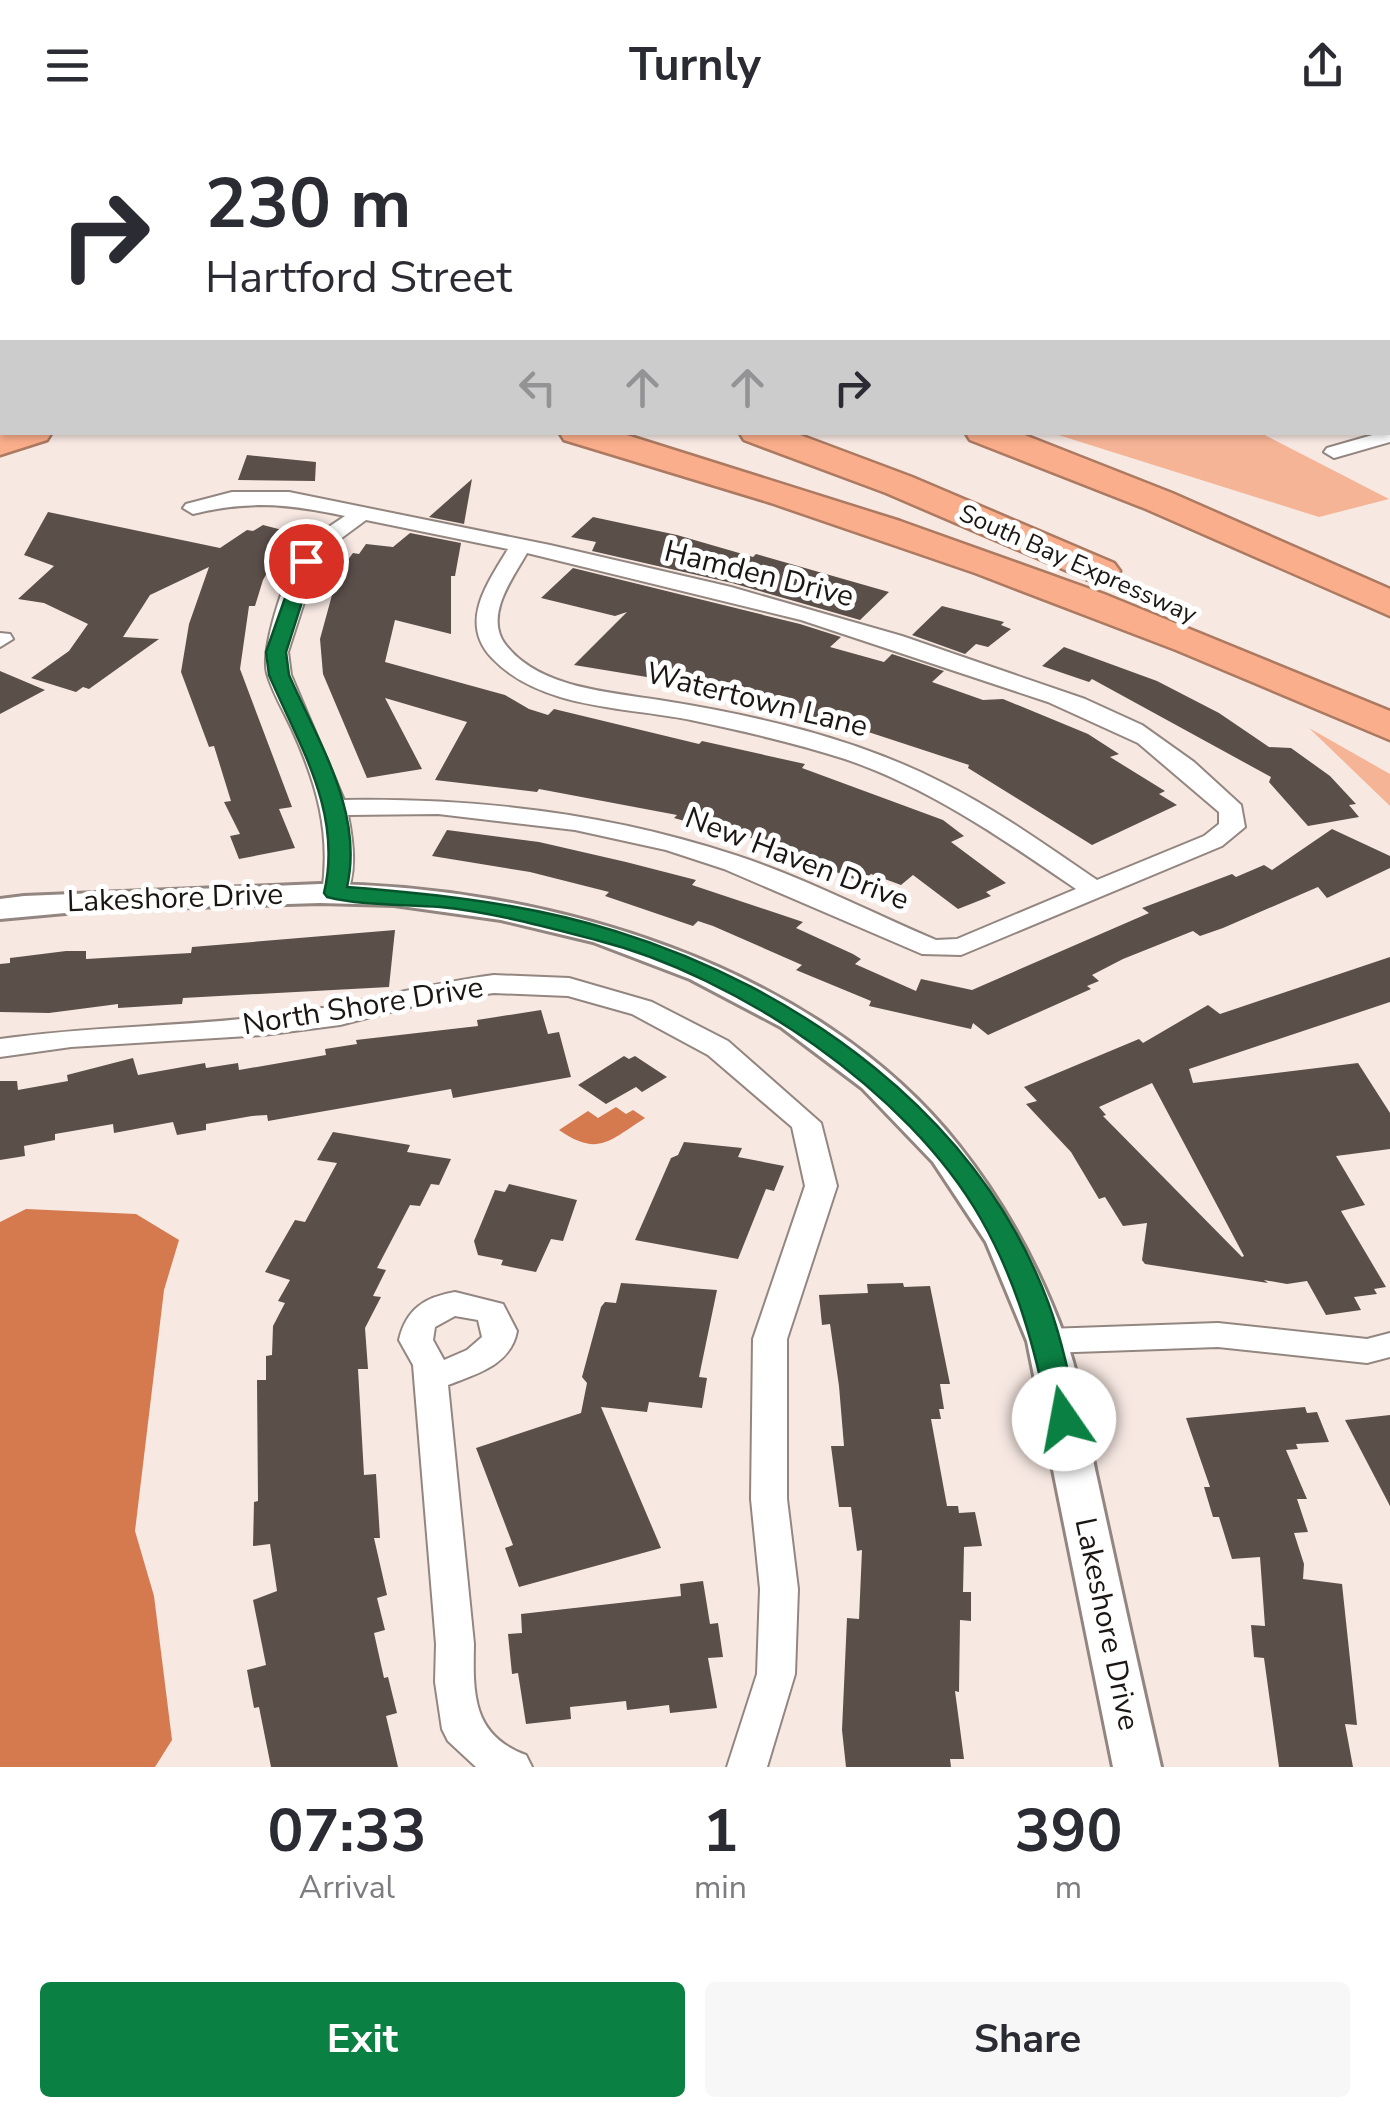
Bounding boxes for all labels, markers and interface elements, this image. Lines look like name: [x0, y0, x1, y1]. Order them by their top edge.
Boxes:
text: Turnly: [629, 35, 761, 96]
icon: menu: [40, 38, 95, 93]
icon: share: [1295, 38, 1350, 93]
text: 230 m: [205, 156, 411, 252]
icon: right: [40, 170, 170, 300]
text: Hartford Street: [205, 247, 512, 308]
icon: left: [510, 360, 565, 415]
icon: ahead: [615, 360, 670, 415]
icon: ahead: [720, 360, 775, 415]
icon: right: [825, 360, 880, 415]
street label: South Bay Expressway: [954, 496, 1202, 632]
pin: [264, 519, 349, 604]
street label: Hamden Drive: [660, 531, 858, 617]
icon: arrive: [279, 534, 334, 589]
street label: Watertown Lane: [642, 653, 872, 747]
street label: New Haven Drive: [679, 797, 915, 921]
street label: Lakeshore Drive: [66, 874, 284, 922]
street label: North Shore Drive: [240, 967, 486, 1045]
position arrow: [1012, 1367, 1116, 1471]
street label: Lakeshore Drive: [1064, 1514, 1150, 1734]
text: 07:33: [268, 1790, 426, 1872]
text: 1: [702, 1790, 738, 1872]
text: 390: [1014, 1790, 1122, 1872]
text: Arrival: [299, 1866, 395, 1909]
text: min: [694, 1866, 747, 1909]
text: m: [1055, 1866, 1082, 1909]
button: Exit: [40, 1982, 685, 2097]
button: Share: [705, 1982, 1350, 2097]

